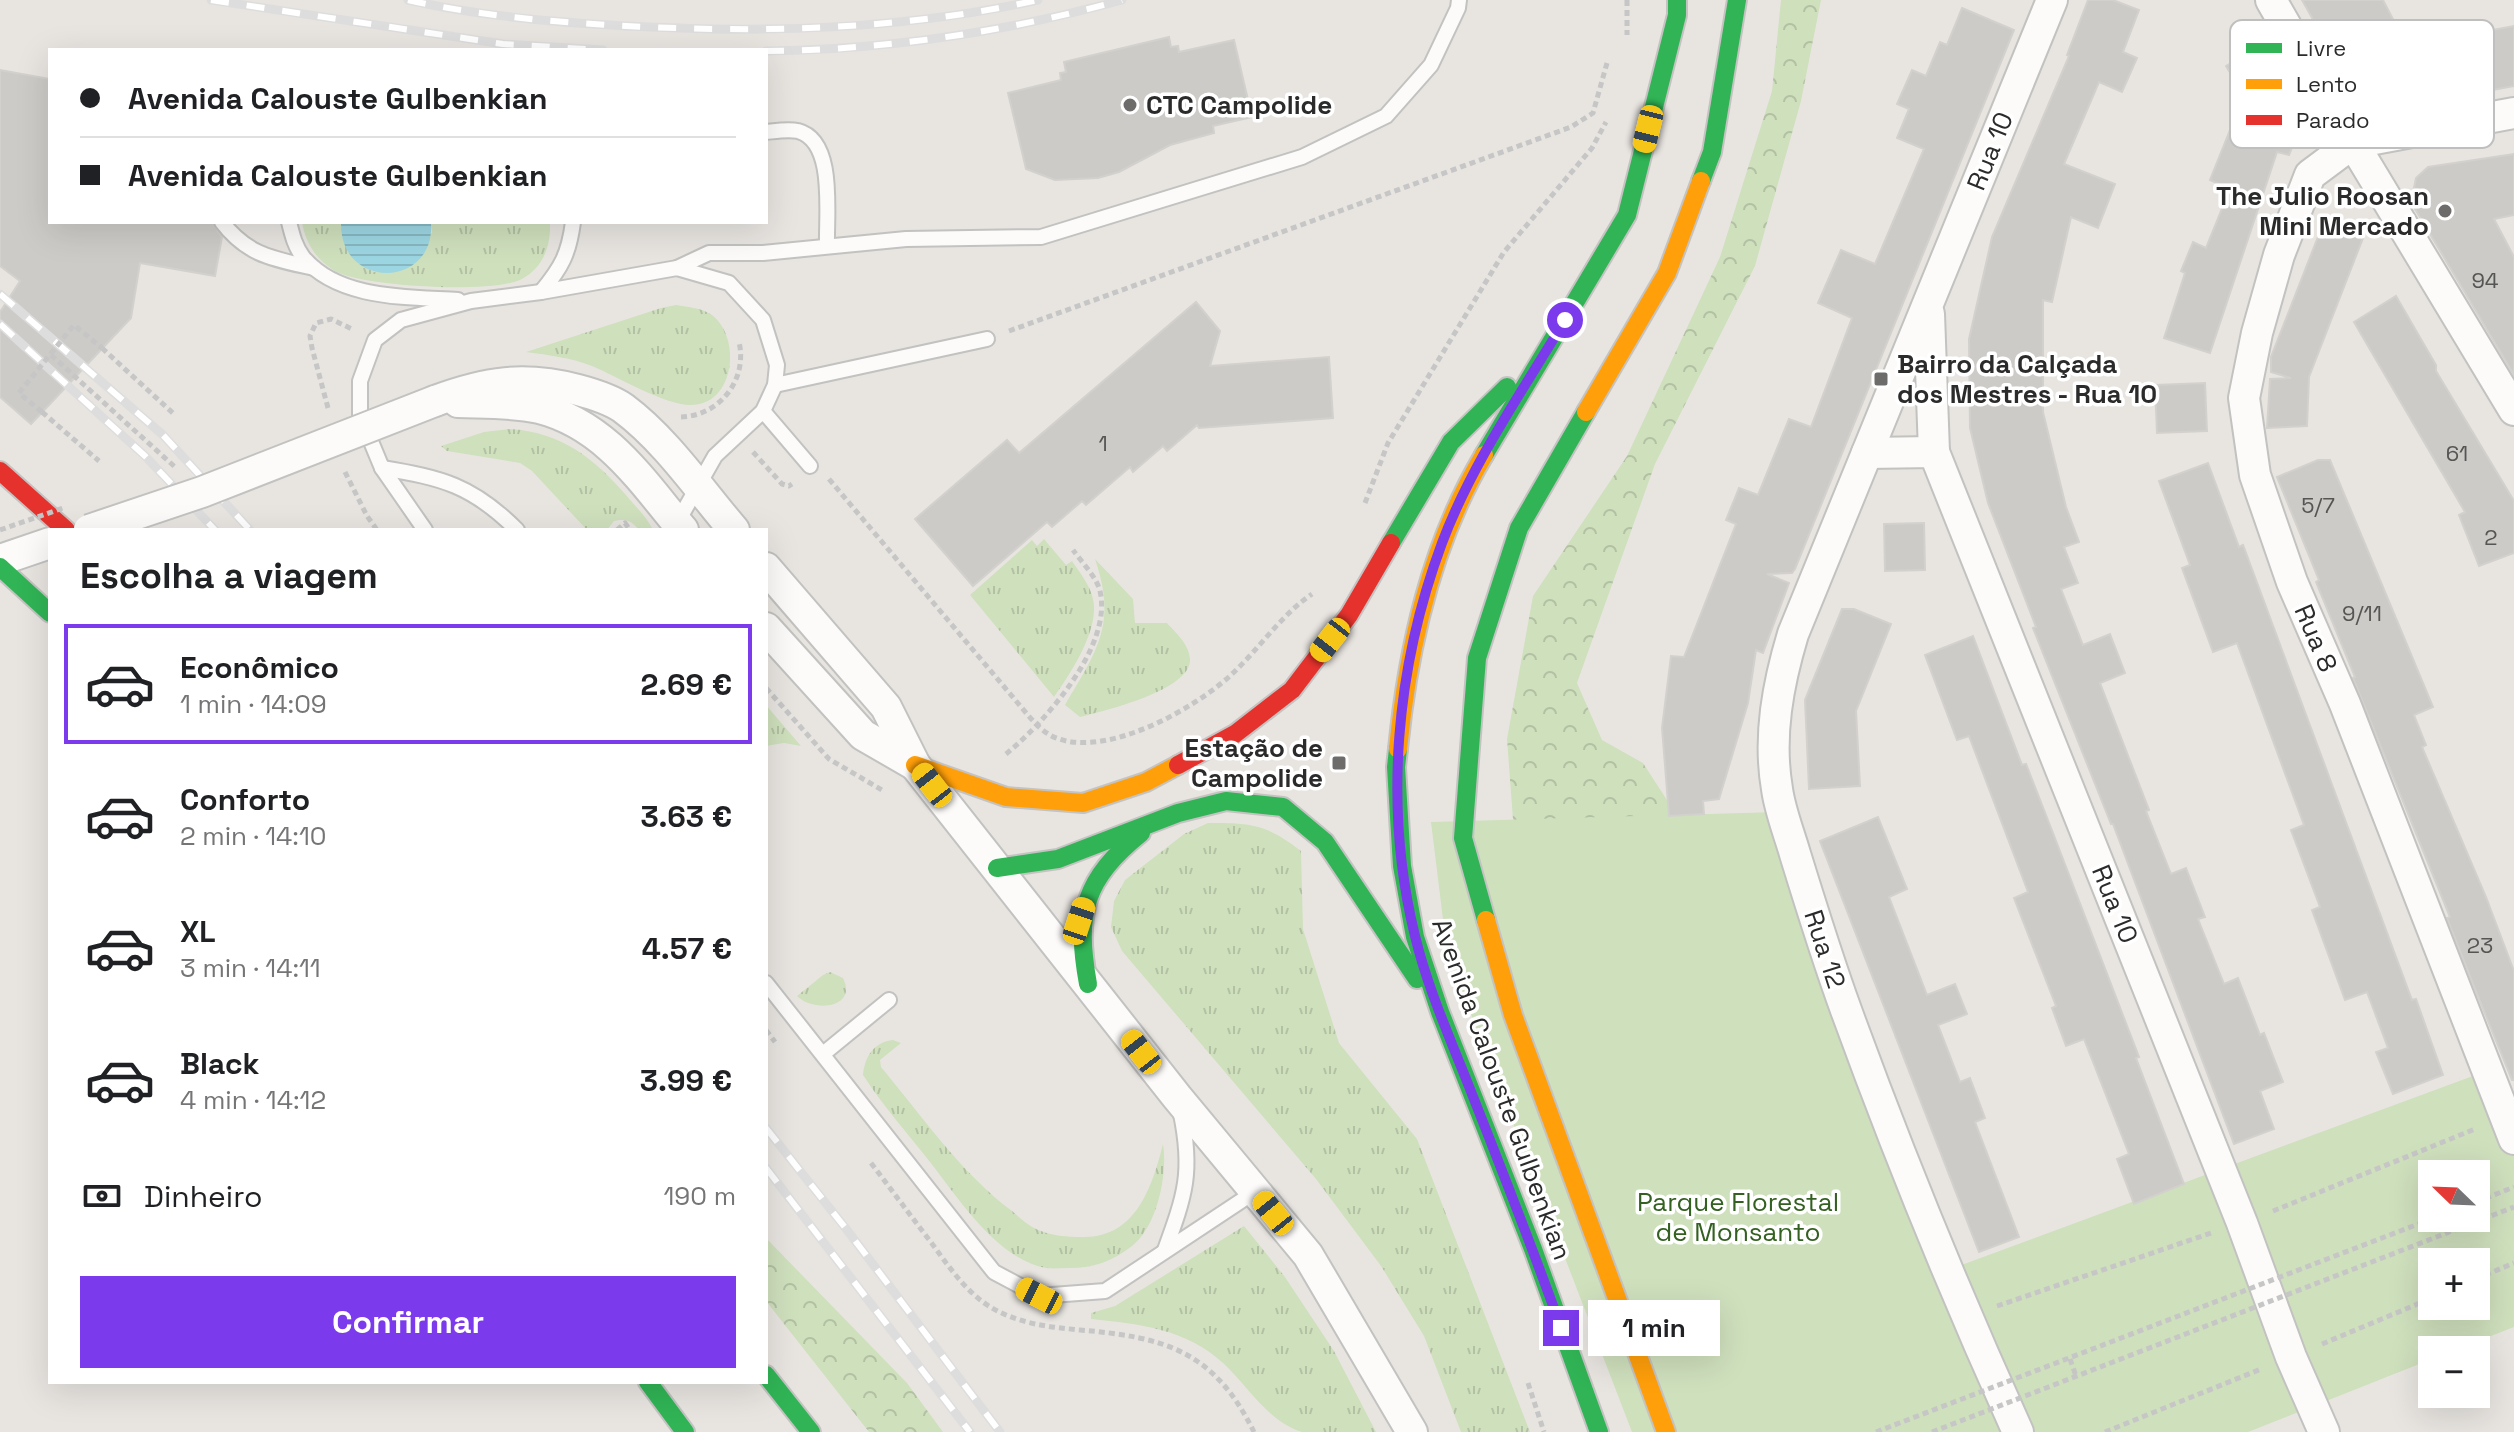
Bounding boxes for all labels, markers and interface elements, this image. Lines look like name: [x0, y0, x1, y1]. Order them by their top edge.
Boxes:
legend: [2230, 20, 2494, 148]
text: Livre: [2296, 34, 2346, 62]
text: Lento: [2296, 70, 2357, 98]
text: Avenida Calouste Gulbenkian: [128, 79, 548, 118]
place label: CTC Campolide: [1146, 88, 1332, 122]
marker: CTC Campolide: [1121, 96, 1139, 114]
car: [1631, 103, 1665, 155]
text: Parado: [2296, 106, 2370, 134]
street label: Rua 10: [1959, 107, 2021, 195]
text: Avenida Calouste Gulbenkian: [128, 156, 548, 195]
place label: The Julio Roosan Mini Mercado: [2216, 179, 2429, 243]
marker: The Julio Roosan Mini Mercado: [2436, 202, 2454, 220]
house number: 94: [2471, 266, 2499, 294]
route start: [1547, 302, 1583, 338]
place label: Bairro da Calçada dos Mestres - Rua 10: [1897, 347, 2157, 411]
marker: Bairro da Calçada dos Mestres - Rua 10: [1872, 370, 1890, 388]
house number: 1: [1098, 429, 1108, 457]
house number: 61: [2446, 439, 2468, 467]
house number: 5/7: [2301, 491, 2335, 519]
house number: 2: [2484, 523, 2498, 551]
text: Escolha a viagem: [80, 553, 378, 599]
street label: Rua 8: [2287, 599, 2345, 677]
house number: 9/11: [2342, 599, 2382, 627]
car: [1306, 614, 1354, 666]
icon: car: [84, 648, 156, 720]
text: Econômico: [180, 648, 339, 687]
text: 2.69 €: [641, 665, 732, 704]
text: 1 min · 14:09: [180, 687, 327, 721]
place label: Estação de Campolide: [1184, 731, 1323, 795]
marker: Estação de Campolide: [1330, 754, 1348, 772]
car: [908, 759, 956, 811]
icon: car: [84, 780, 156, 852]
text: Conforto: [180, 780, 310, 819]
text: 3.63 €: [640, 797, 732, 836]
text: 2 min · 14:10: [180, 819, 326, 853]
street label: Rua 10: [2084, 860, 2146, 948]
car: [1060, 894, 1098, 948]
street label: Rua 12: [1796, 905, 1854, 993]
icon: car: [84, 912, 156, 984]
text: XL: [180, 912, 216, 951]
street label: Avenida Calouste Gulbenkian: [1424, 913, 1580, 1265]
text: 4.57 €: [642, 929, 732, 968]
house number: 23: [2467, 931, 2493, 959]
text: 3 min · 14:11: [180, 951, 321, 985]
car: [1117, 1026, 1165, 1078]
icon: car: [84, 1044, 156, 1116]
text: Black: [180, 1044, 259, 1083]
text: 3.99 €: [640, 1061, 732, 1100]
text: 4 min · 14:12: [180, 1083, 326, 1117]
north arrow: [2418, 1160, 2490, 1232]
map controls: [2418, 1160, 2490, 1408]
icon: cash: [80, 1174, 124, 1218]
text: Dinheiro: [144, 1177, 262, 1216]
text: 190 m: [664, 1179, 736, 1213]
park label: Parque Florestal de Monsanto: [1637, 1185, 1839, 1249]
car: [1249, 1187, 1297, 1239]
button: +: [2418, 1248, 2490, 1320]
car: [1012, 1274, 1066, 1318]
button: Confirmar: [80, 1276, 736, 1368]
callout: 1 min: [1589, 1300, 1721, 1356]
route end: [1543, 1310, 1579, 1346]
text: 1 min: [1622, 1311, 1686, 1345]
button: −: [2418, 1336, 2490, 1408]

